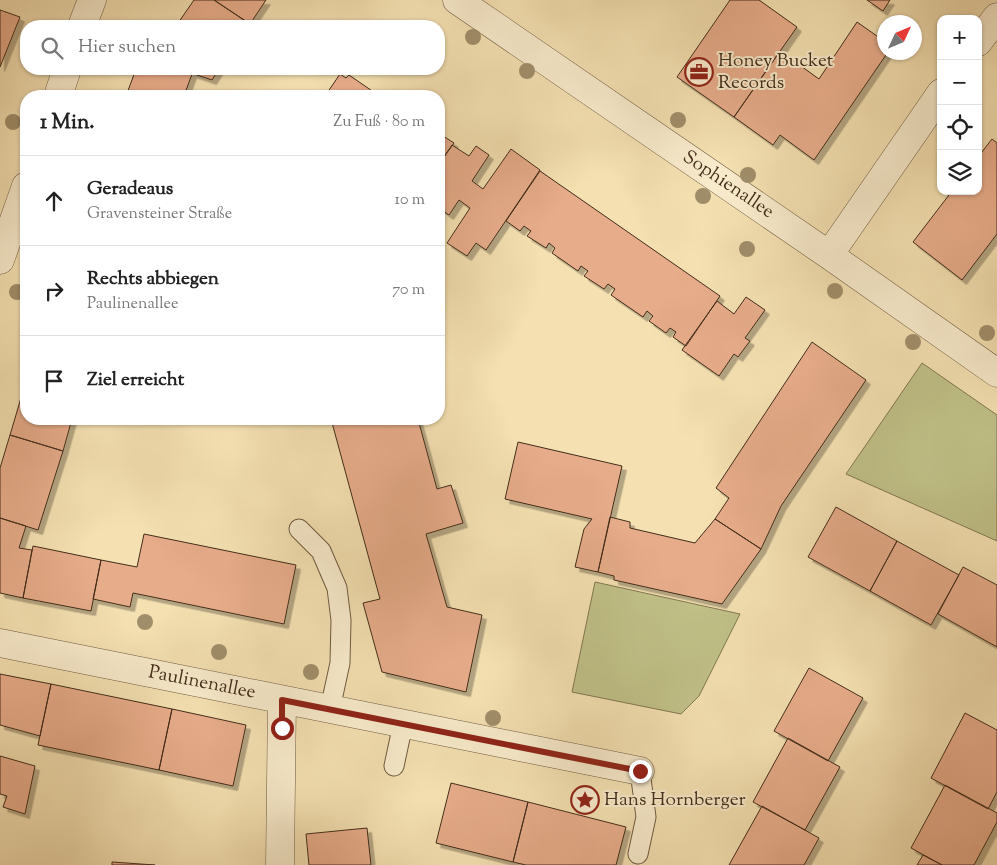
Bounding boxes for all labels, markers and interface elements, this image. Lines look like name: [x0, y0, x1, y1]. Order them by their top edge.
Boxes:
north arrow: [877, 15, 922, 60]
map controls: [937, 15, 982, 195]
button: +: [937, 15, 982, 60]
search box: [20, 20, 445, 75]
icon: search: [38, 34, 66, 62]
text: Hier suchen: [78, 34, 176, 61]
place label: Honey Bucket Records: [718, 48, 834, 97]
office icon: Honey Bucket Records: [684, 57, 714, 87]
button: −: [937, 60, 982, 105]
button: locate: [937, 105, 982, 150]
text: 1 Min.: [40, 108, 95, 138]
text: Zu Fuß · 80 m: [333, 111, 425, 134]
street label: Sophienallee: [677, 144, 779, 226]
button: layers: [937, 150, 982, 195]
text: Geradeaus: [87, 176, 173, 203]
icon: ahead: [40, 187, 68, 215]
text: 10 m: [395, 189, 425, 212]
text: Gravensteiner Straße: [87, 203, 232, 226]
text: Rechts abbiegen: [87, 266, 219, 293]
icon: right: [40, 277, 68, 305]
text: 70 m: [392, 279, 425, 302]
text: Paulinenallee: [87, 293, 178, 316]
icon: arrive: [40, 367, 68, 395]
text: Ziel erreicht: [87, 367, 184, 394]
street label: Paulinenallee: [146, 659, 258, 707]
route start: [271, 717, 294, 740]
route end: [629, 760, 652, 783]
place icon: Hans Hornberger: [570, 785, 600, 815]
place label: Hans Hornberger: [604, 787, 746, 814]

